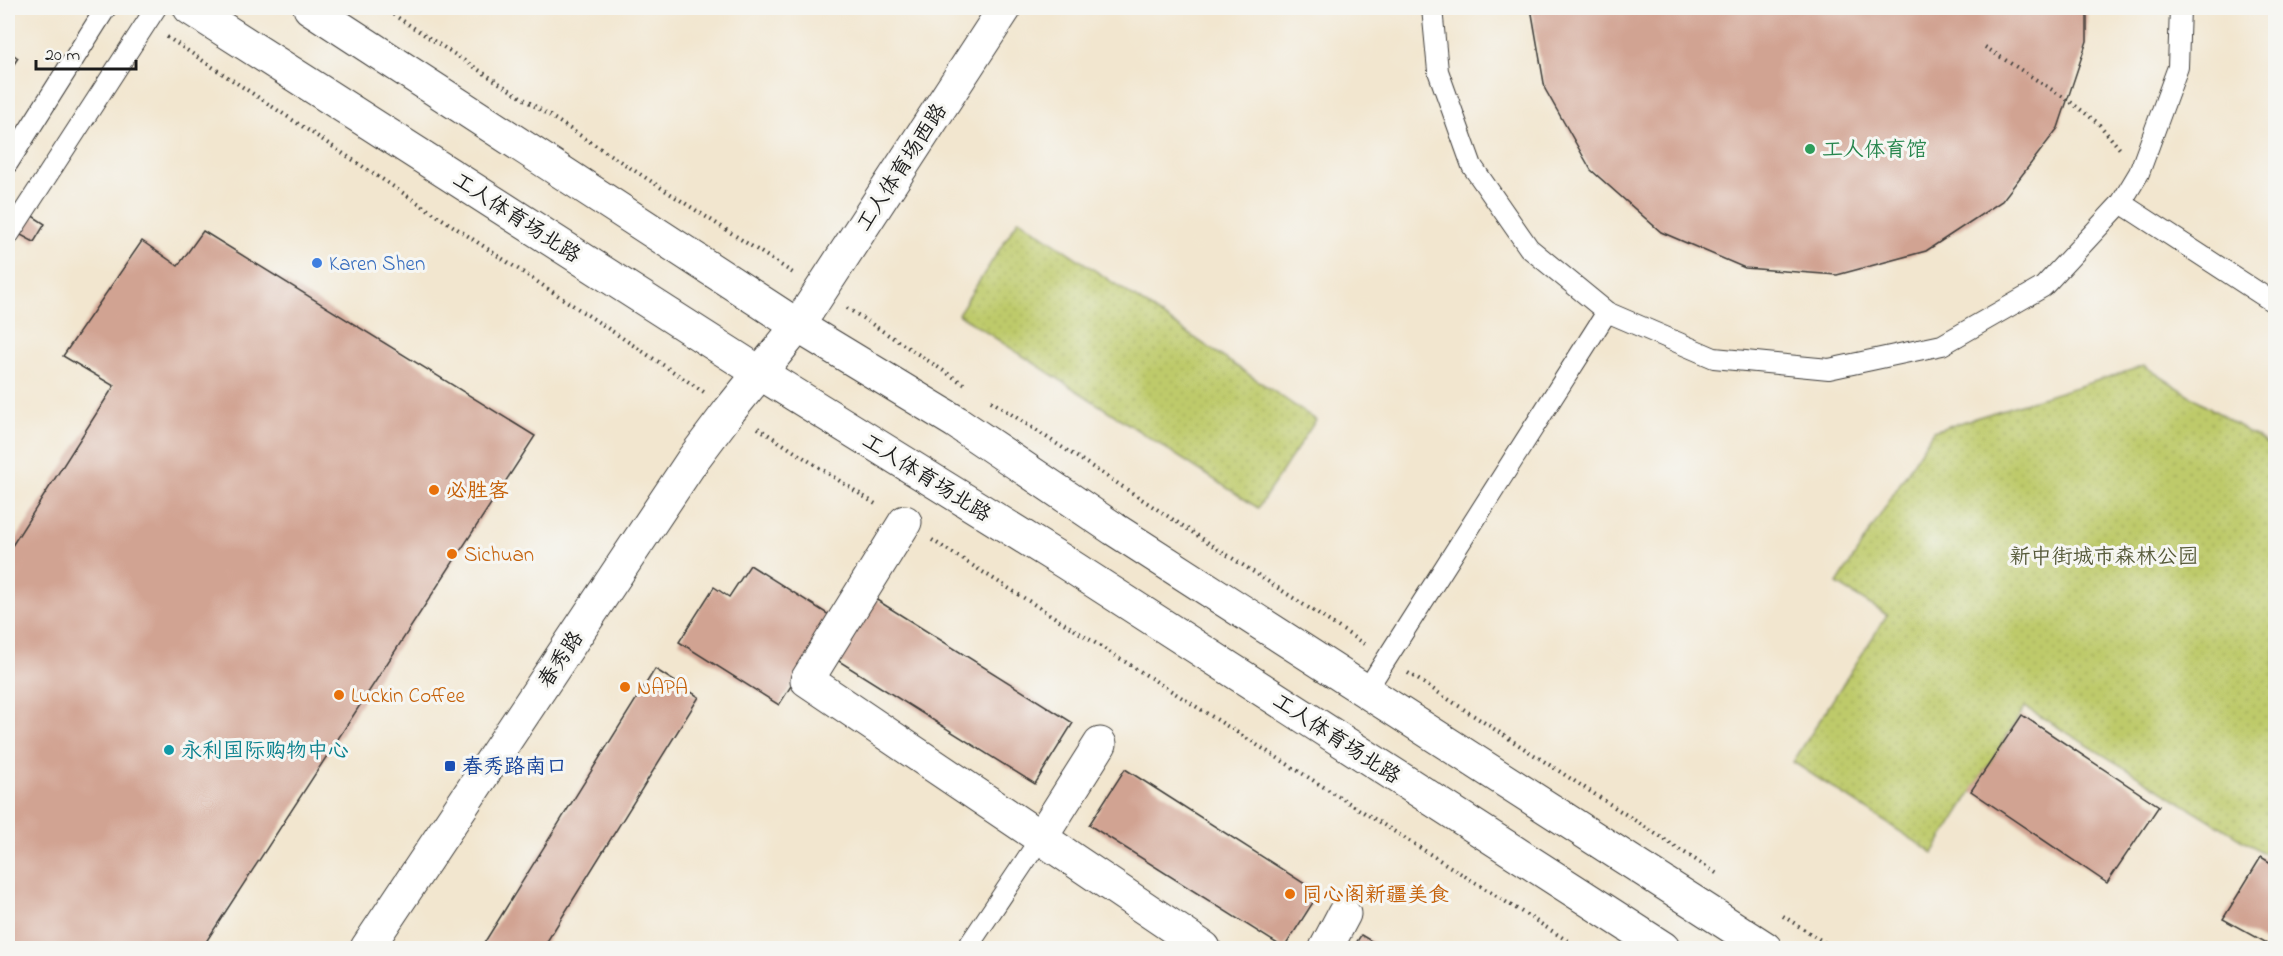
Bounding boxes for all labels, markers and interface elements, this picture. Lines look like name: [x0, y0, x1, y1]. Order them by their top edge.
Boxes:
scale bar: [36, 33, 136, 71]
text: 20 m: [45, 43, 80, 69]
street label: 工人体育场西路: [850, 98, 955, 238]
place label: 工人体育馆: [1822, 136, 1927, 166]
marker: 工人体育馆: [1803, 142, 1817, 156]
street label: 工人体育场北路: [446, 166, 586, 271]
place label: Karen Shen: [329, 250, 425, 280]
marker: Karen Shen: [310, 256, 324, 270]
street label: 工人体育场北路: [856, 427, 996, 530]
place label: 必胜客: [446, 477, 509, 507]
marker: 必胜客: [427, 483, 441, 497]
place label: Sichuan: [464, 541, 534, 571]
park label: 新中街城市森林公园: [2010, 543, 2199, 573]
marker: Sichuan: [445, 547, 459, 561]
street label: 春秀路: [532, 626, 592, 695]
place label: NAPA: [637, 674, 688, 704]
marker: NAPA: [618, 680, 632, 694]
place label: Luckin Coffee: [351, 682, 466, 712]
street label: 工人体育场北路: [1266, 687, 1406, 792]
marker: Luckin Coffee: [332, 688, 346, 702]
place label: 永利国际购物中心: [181, 737, 349, 767]
marker: 永利国际购物中心: [162, 743, 176, 757]
place label: 春秀路南口: [462, 753, 567, 783]
marker: 春秀路南口: [443, 759, 457, 773]
place label: 同心阁新疆美食: [1302, 881, 1449, 911]
marker: 同心阁新疆美食: [1283, 887, 1297, 901]

